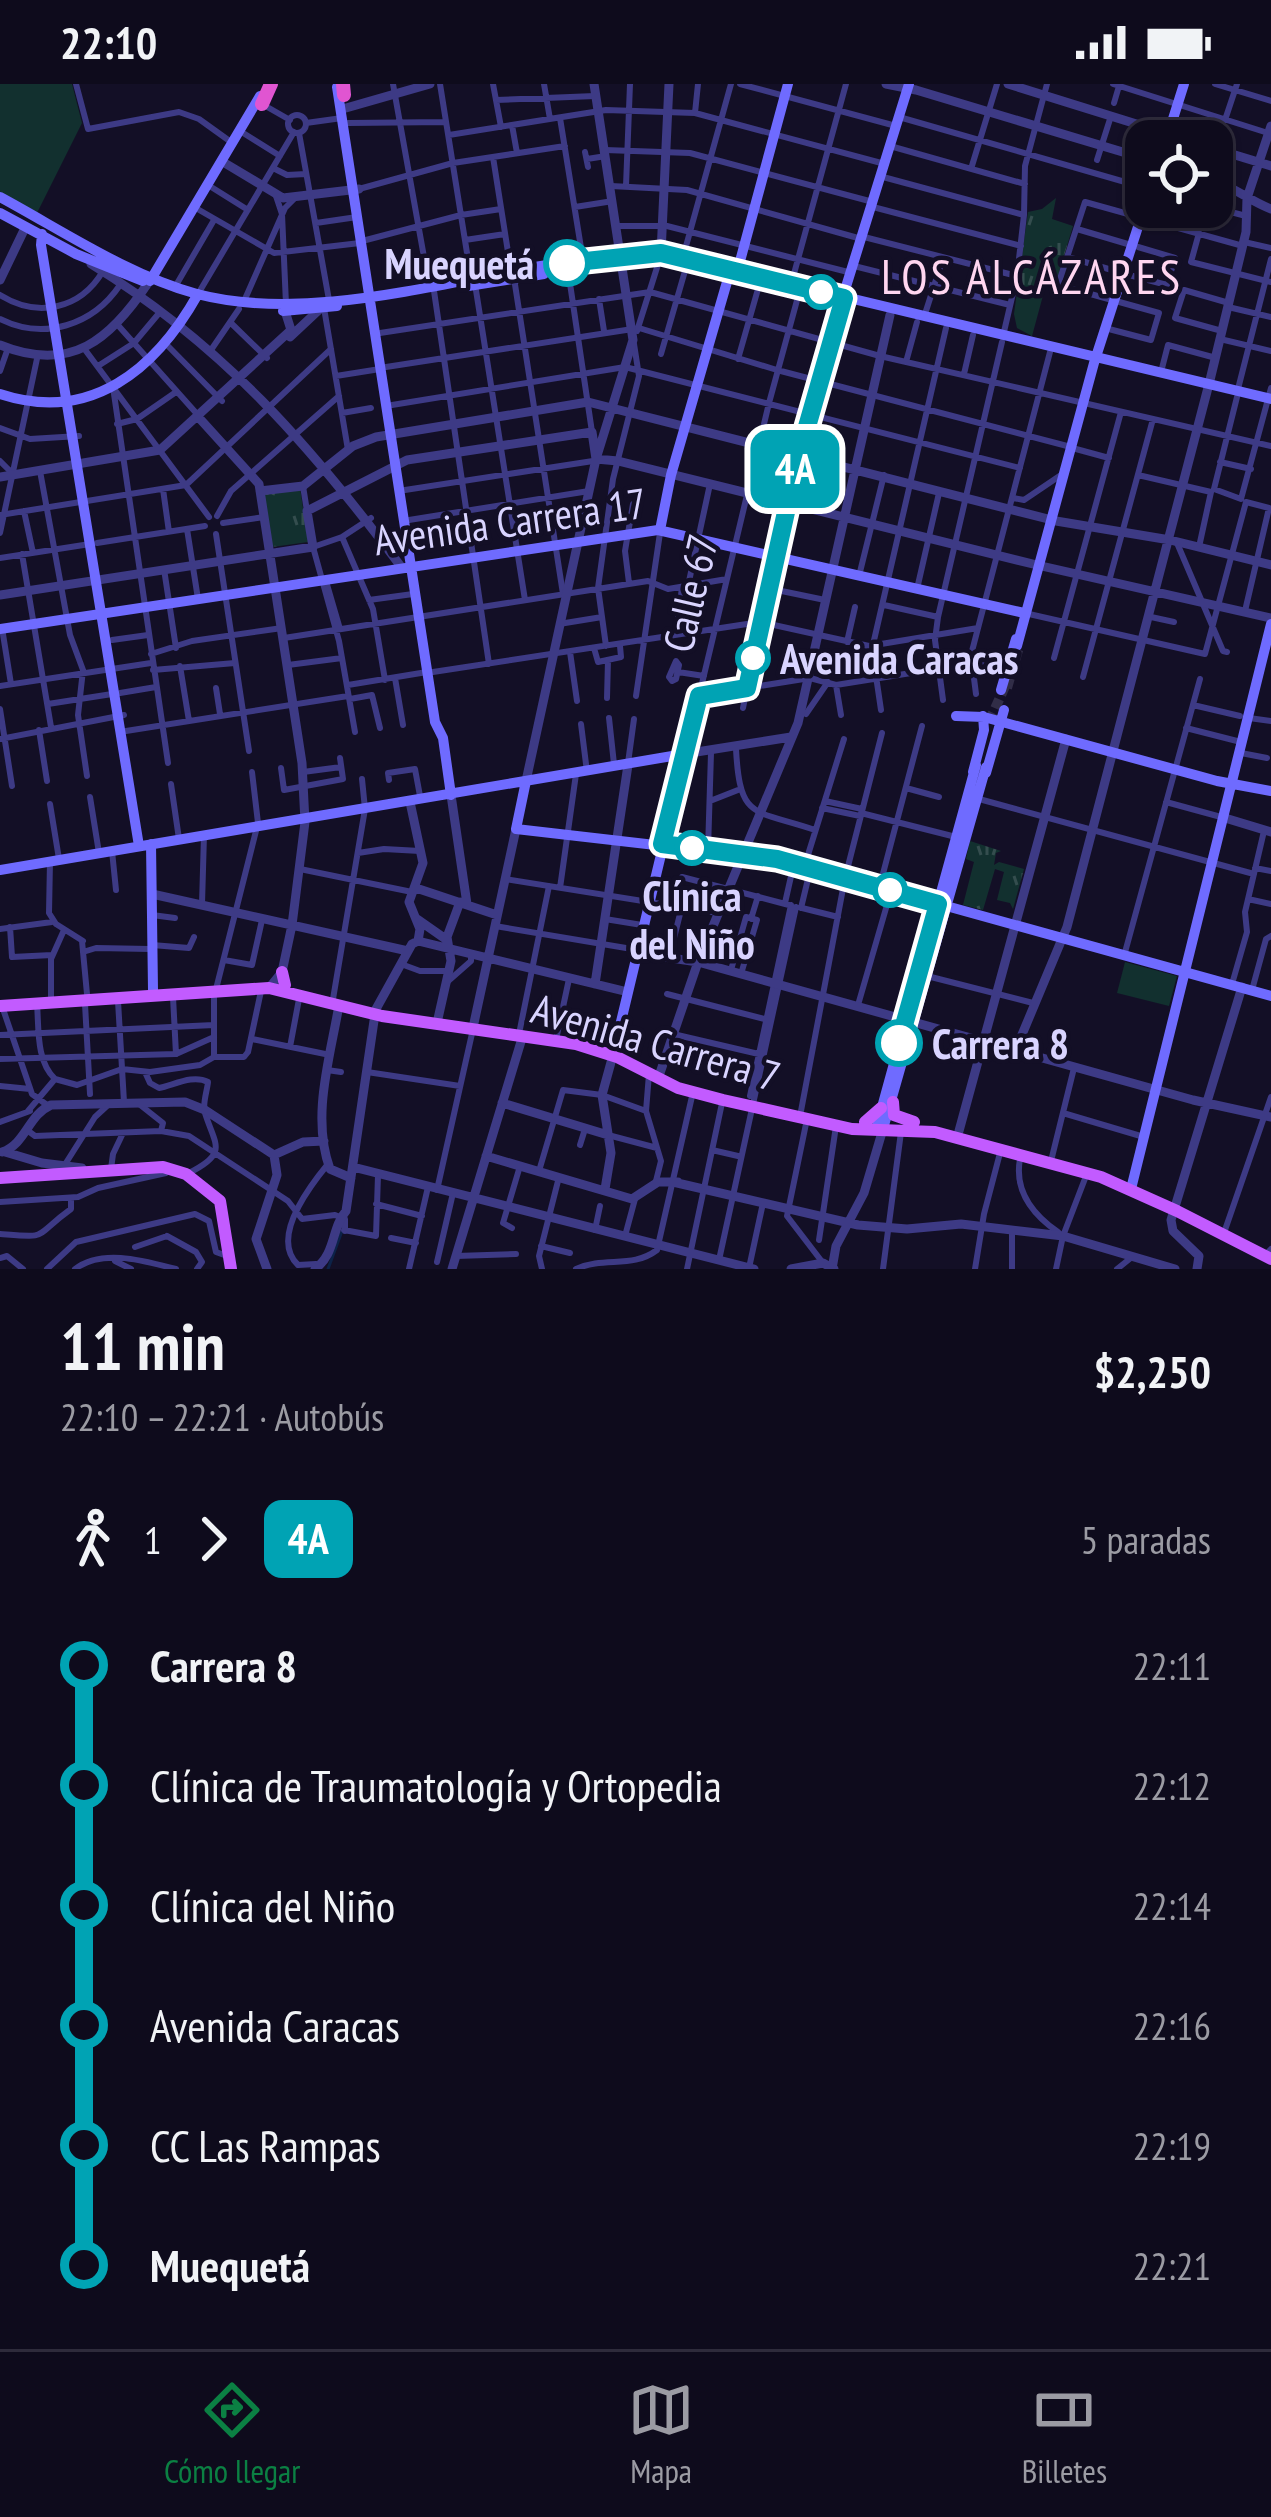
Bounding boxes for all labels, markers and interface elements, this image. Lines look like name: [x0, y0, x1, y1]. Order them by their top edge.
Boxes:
text: 22:10: [60, 13, 157, 71]
map controls: [1125, 120, 1233, 228]
button: locate: [1125, 120, 1233, 228]
place label: Muequetá: [385, 236, 534, 291]
marker: Muequetá: [545, 241, 589, 285]
district label: LOS ALCÁZARES: [881, 245, 1183, 307]
unlabelled marker: [805, 276, 837, 308]
line badge: 4A: [741, 430, 849, 508]
text: 4A: [774, 441, 816, 496]
street label: Avenida Carrera 17: [370, 475, 650, 567]
street label: Calle 67: [650, 529, 730, 657]
place label: Avenida Caracas: [779, 631, 1019, 686]
marker: Avenida Caracas: [737, 642, 769, 674]
marker: Clínica del Niño: [676, 832, 708, 864]
place label: Clínica del Niño: [629, 868, 755, 971]
unlabelled marker: [874, 874, 906, 906]
street label: Avenida Carrera 7: [526, 980, 786, 1104]
place label: Carrera 8: [932, 1016, 1069, 1071]
marker: Carrera 8: [877, 1021, 921, 1065]
text: 11 min: [60, 1303, 225, 1388]
text: $2,250: [1094, 1342, 1211, 1400]
text: 22:10 – 22:21 · Autobús: [60, 1391, 384, 1442]
icon: walk: [60, 1506, 126, 1572]
icon: forward: [180, 1506, 246, 1572]
text: 4A: [288, 1511, 329, 1566]
text: 1: [144, 1514, 162, 1565]
text: 5 paradas: [1081, 1514, 1211, 1565]
text: Carrera 8: [150, 1636, 297, 1694]
text: 22:11: [1133, 1640, 1211, 1691]
text: Clínica de Traumatología y Ortopedia: [150, 1756, 722, 1814]
text: 22:12: [1133, 1760, 1211, 1811]
text: Clínica del Niño: [150, 1876, 395, 1934]
text: 22:14: [1133, 1880, 1211, 1931]
text: Avenida Caracas: [150, 1996, 400, 2054]
text: 22:16: [1133, 2000, 1211, 2051]
text: CC Las Rampas: [150, 2116, 381, 2174]
text: 22:19: [1133, 2120, 1211, 2171]
text: Muequetá: [150, 2236, 310, 2294]
text: 22:21: [1133, 2240, 1211, 2291]
tab: Cómo llegar: [164, 2377, 300, 2492]
tab: Mapa: [628, 2377, 694, 2492]
tab: Billetes: [1022, 2377, 1107, 2492]

